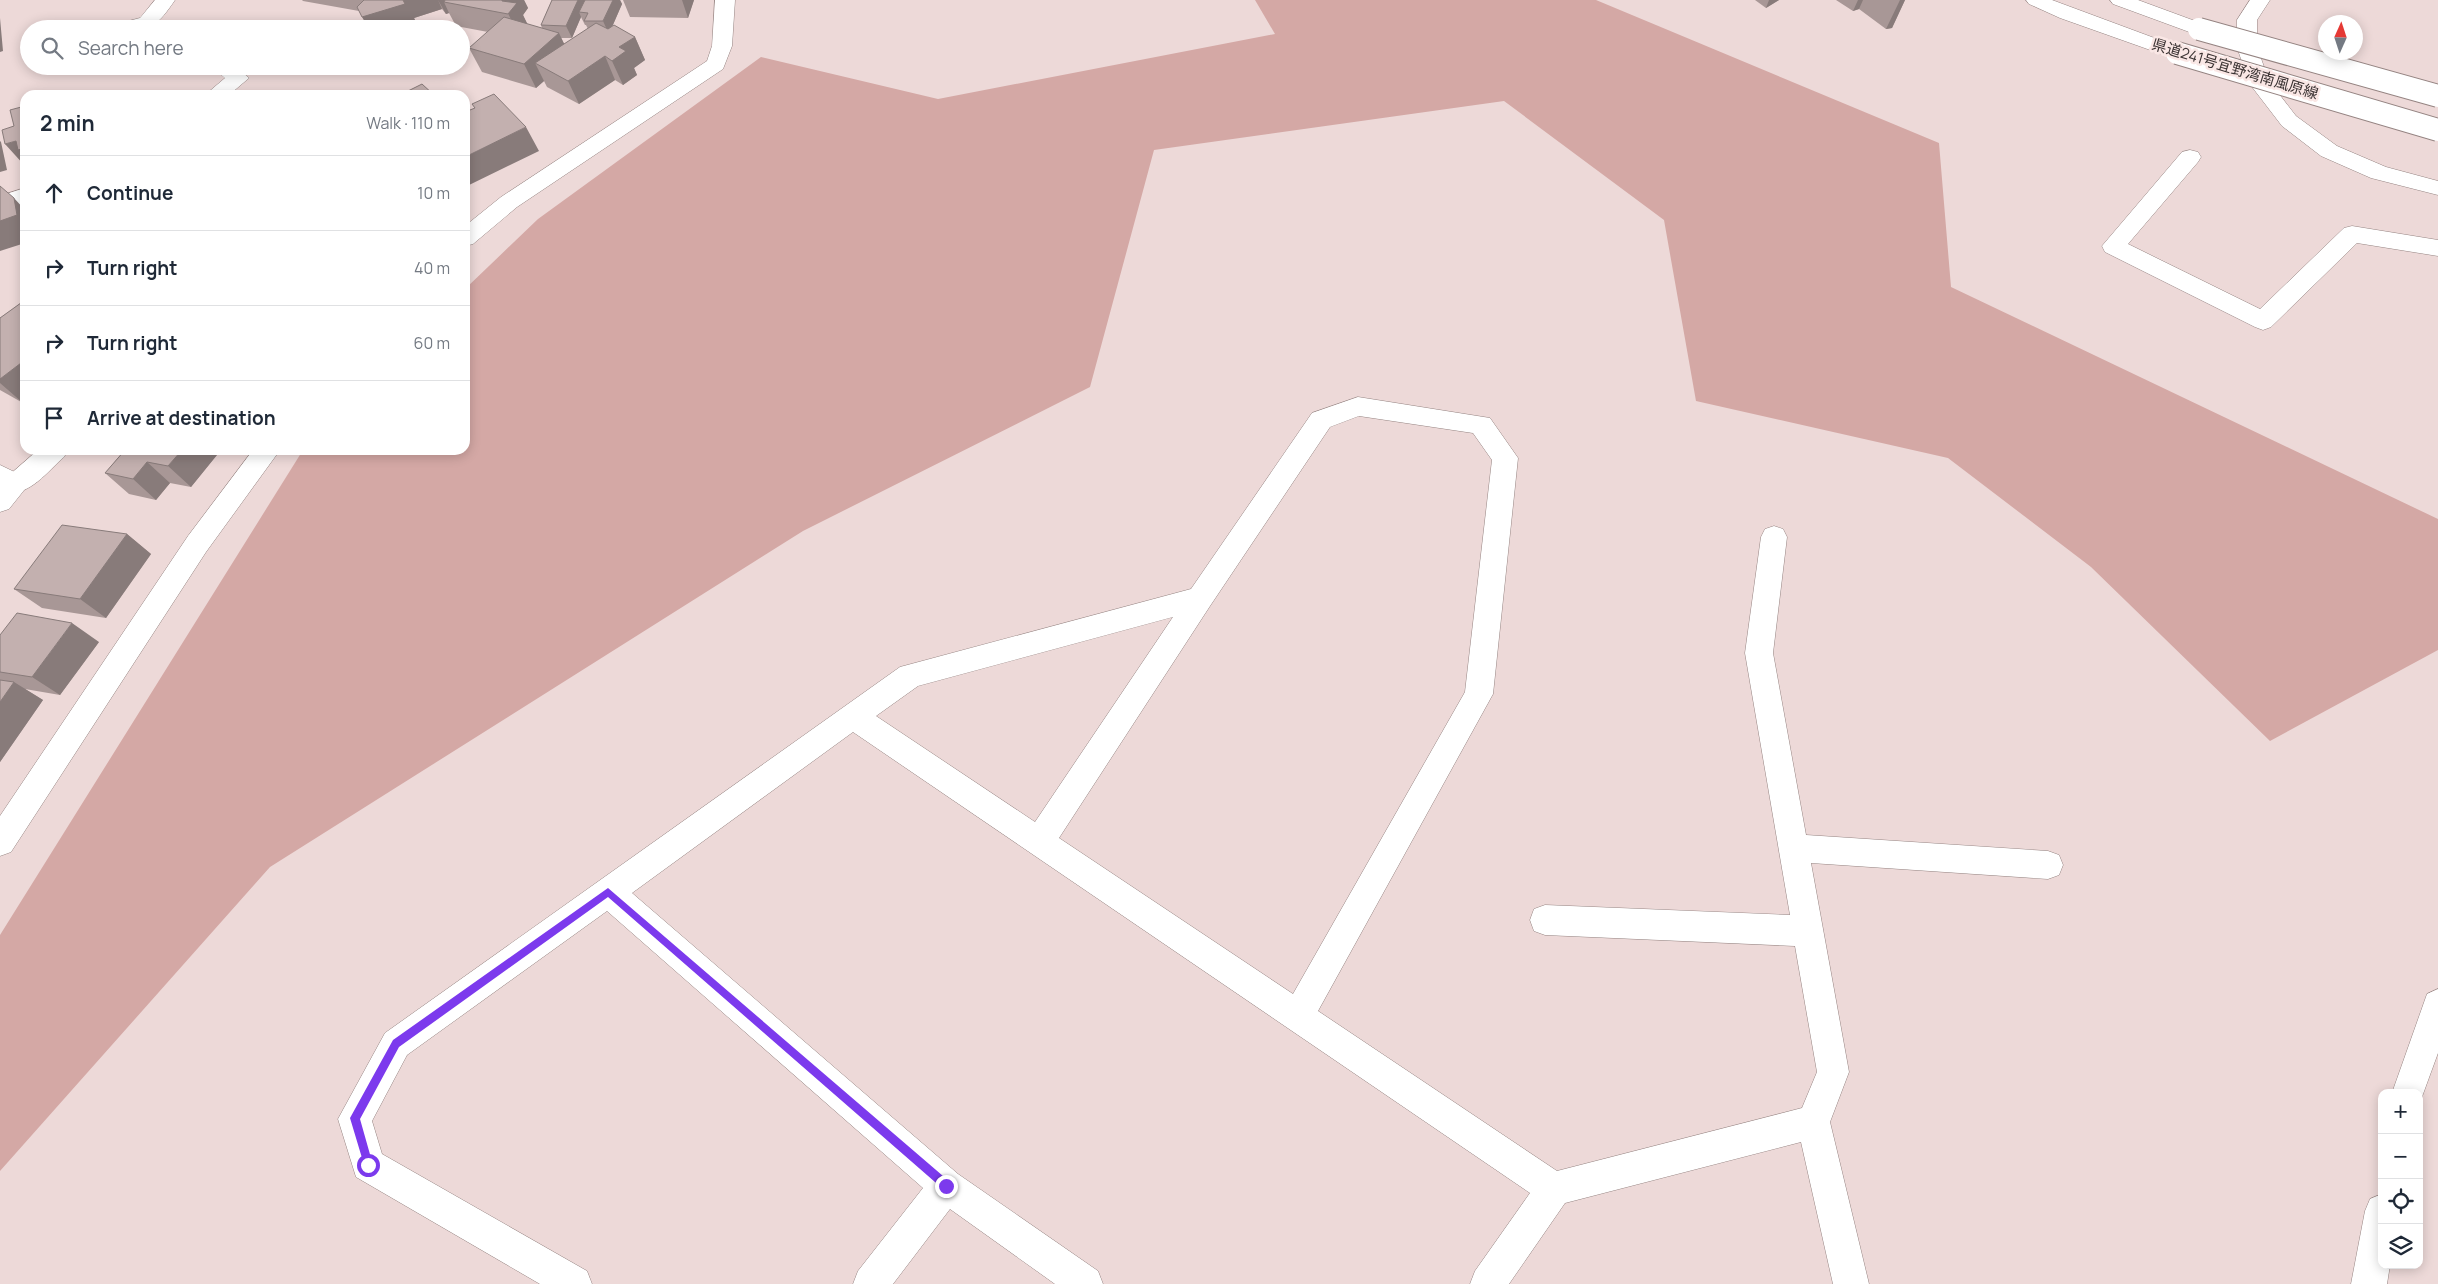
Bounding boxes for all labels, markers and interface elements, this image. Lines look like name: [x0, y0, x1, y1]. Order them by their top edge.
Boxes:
north arrow: [2318, 15, 2363, 60]
search box: [20, 20, 470, 75]
street label: 県道241号宜野湾南風原線: [2149, 33, 2321, 104]
icon: search: [38, 34, 66, 62]
text: Search here: [78, 35, 184, 61]
text: 2 min: [40, 109, 95, 137]
text: Walk · 110 m: [366, 112, 450, 134]
icon: ahead: [40, 179, 68, 207]
text: Continue: [87, 180, 173, 206]
text: 10 m: [417, 182, 450, 204]
icon: right: [40, 254, 68, 282]
text: Turn right: [87, 255, 177, 281]
text: 40 m: [414, 257, 450, 279]
icon: right: [40, 329, 68, 357]
text: Turn right: [87, 330, 177, 356]
text: 60 m: [414, 332, 450, 354]
icon: arrive: [40, 404, 68, 432]
text: Arrive at destination: [87, 405, 276, 431]
map controls: [2378, 1089, 2423, 1269]
button: +: [2378, 1089, 2423, 1134]
button: −: [2378, 1134, 2423, 1179]
route start: [357, 1154, 380, 1177]
route end: [935, 1175, 958, 1198]
button: locate: [2378, 1179, 2423, 1224]
button: layers: [2378, 1224, 2423, 1269]

